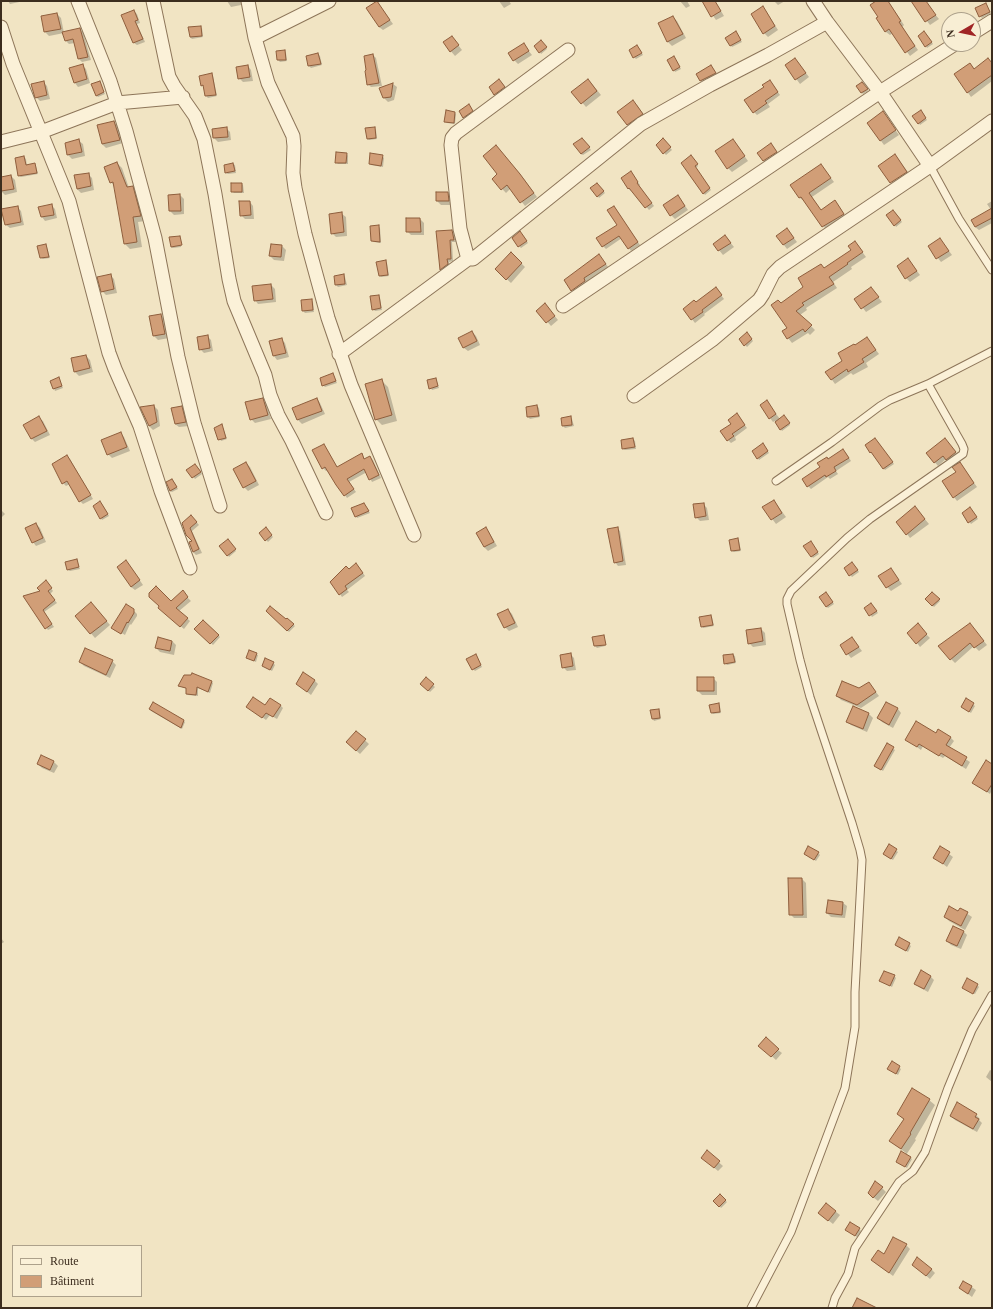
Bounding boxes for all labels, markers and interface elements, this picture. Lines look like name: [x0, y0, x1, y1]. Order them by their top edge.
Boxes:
north arrow: [941, 12, 981, 52]
text: N: [944, 29, 957, 39]
legend: [12, 1245, 142, 1297]
text: Route: [50, 1254, 79, 1268]
text: Bâtiment: [50, 1274, 94, 1288]

